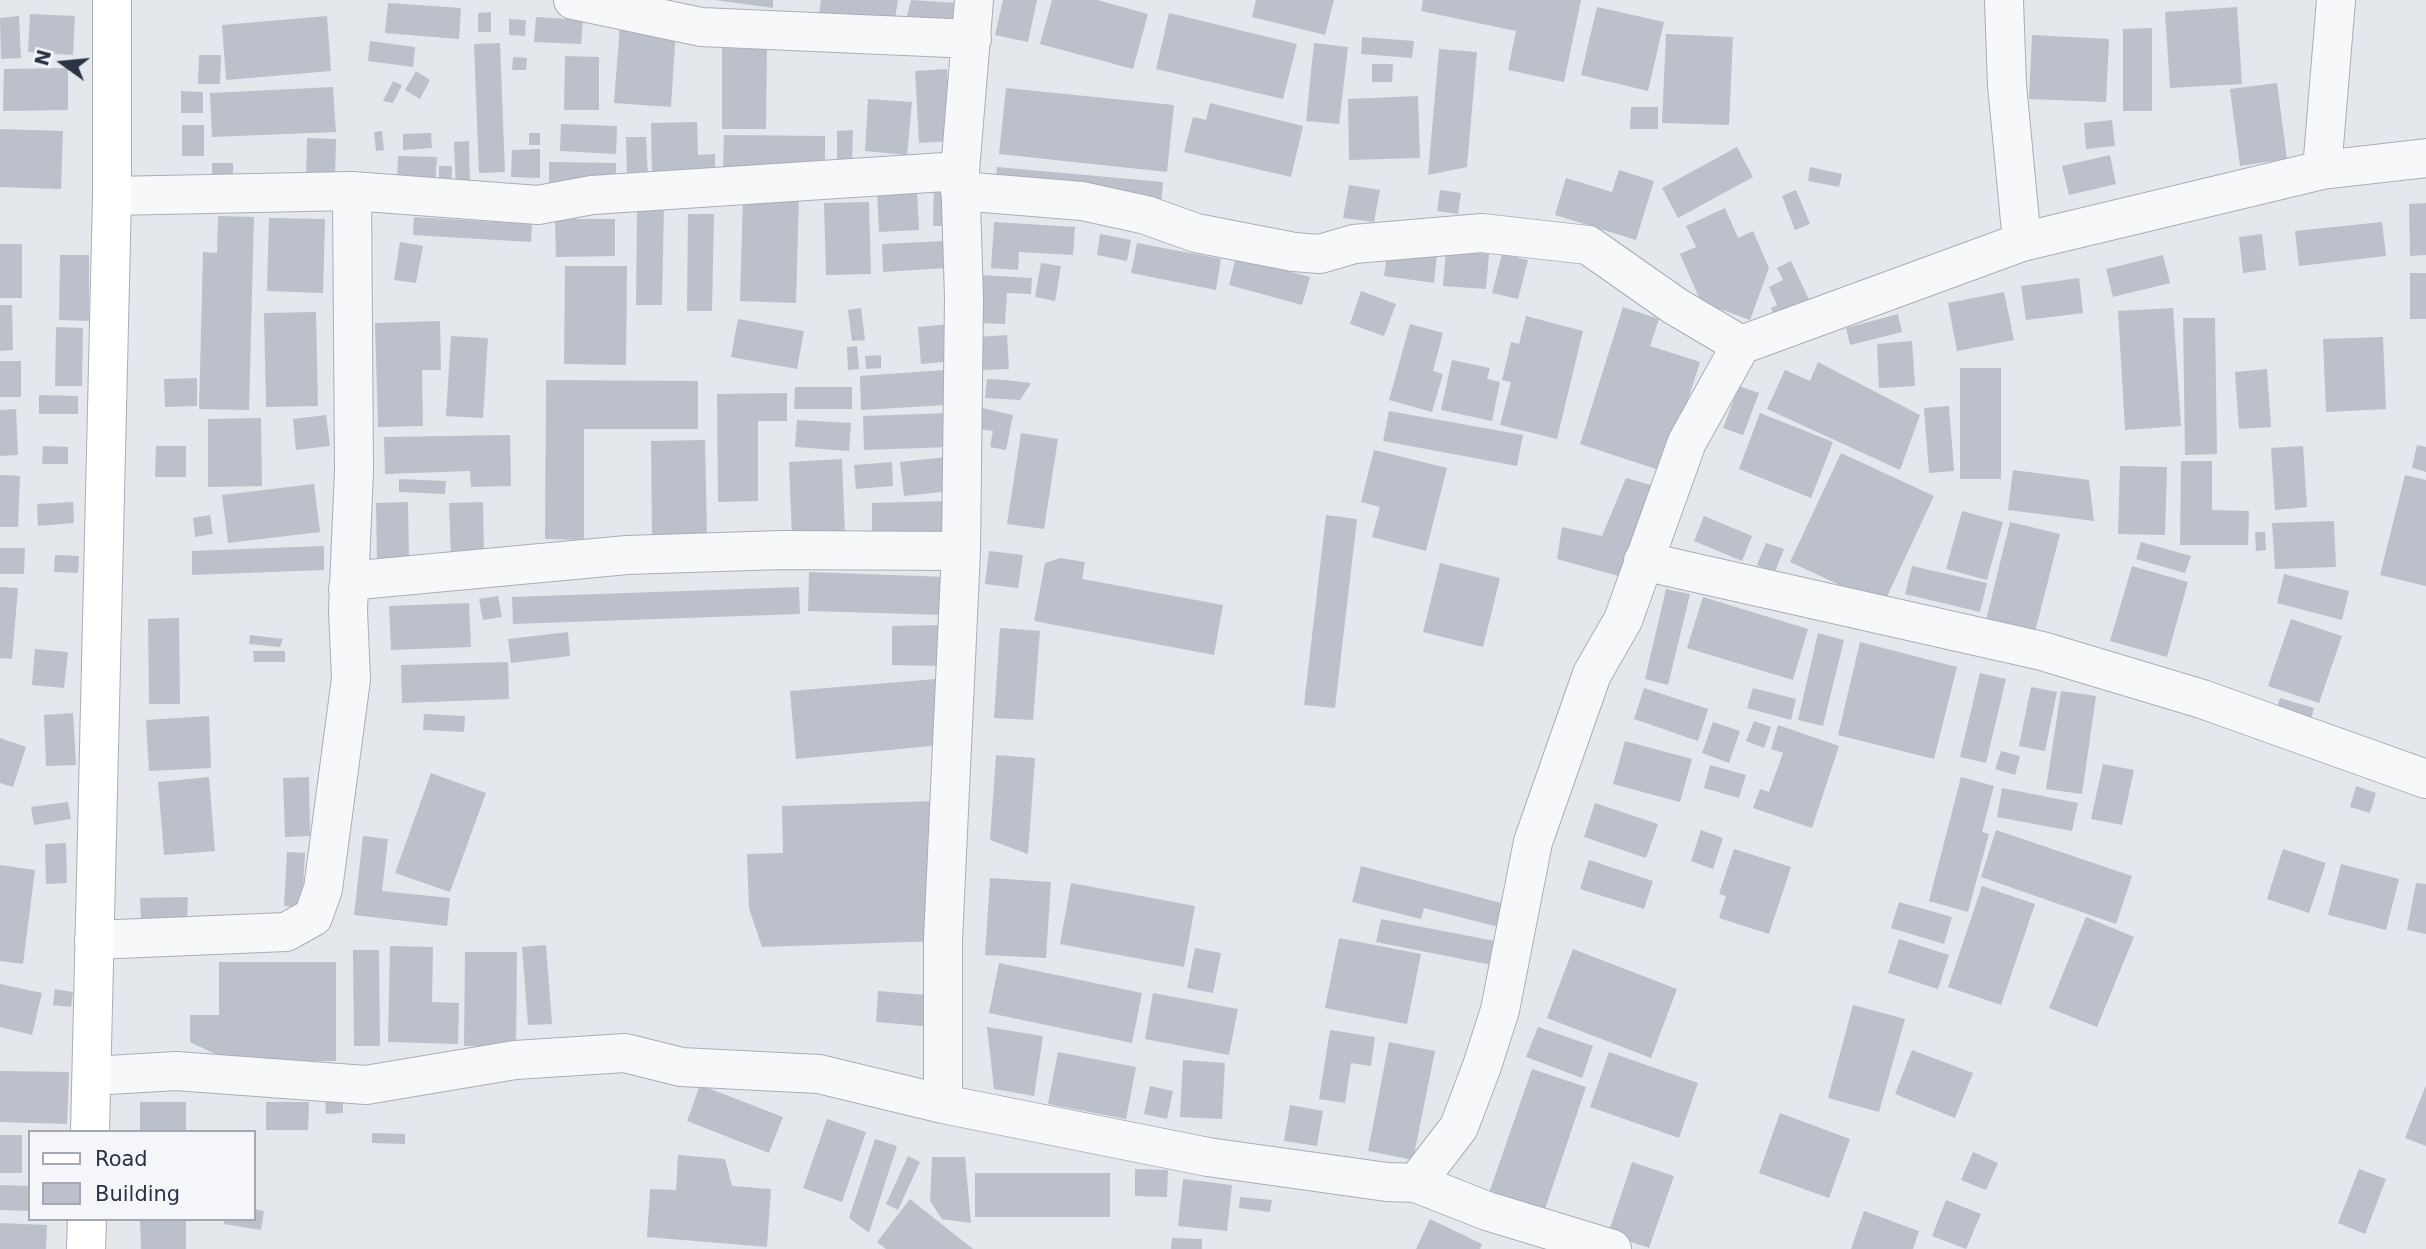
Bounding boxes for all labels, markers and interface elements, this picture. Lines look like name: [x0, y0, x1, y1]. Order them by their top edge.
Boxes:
north arrow: [28, 28, 98, 98]
text: N: [30, 47, 55, 68]
legend: [28, 1130, 256, 1221]
text: Road: [95, 1147, 148, 1171]
text: Building: [95, 1182, 180, 1206]

